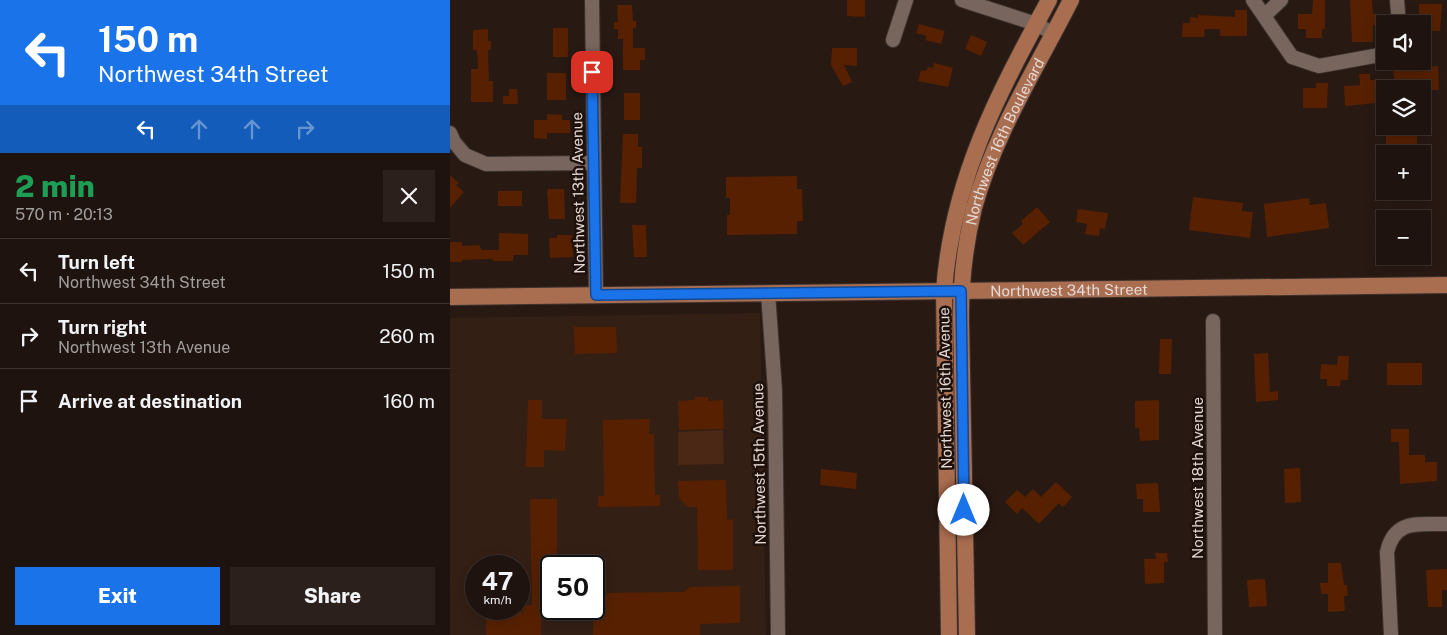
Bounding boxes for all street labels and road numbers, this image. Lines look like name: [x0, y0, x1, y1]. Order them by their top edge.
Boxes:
street label: Northwest 16th Boulevard: [962, 55, 1047, 227]
street label: Northwest 13th Avenue: [568, 112, 588, 274]
street label: Northwest 34th Street: [990, 280, 1148, 299]
street label: Northwest 16th Avenue: [935, 307, 955, 469]
street label: Northwest 15th Avenue: [749, 383, 769, 545]
street label: Northwest 18th Avenue: [1189, 397, 1206, 559]

